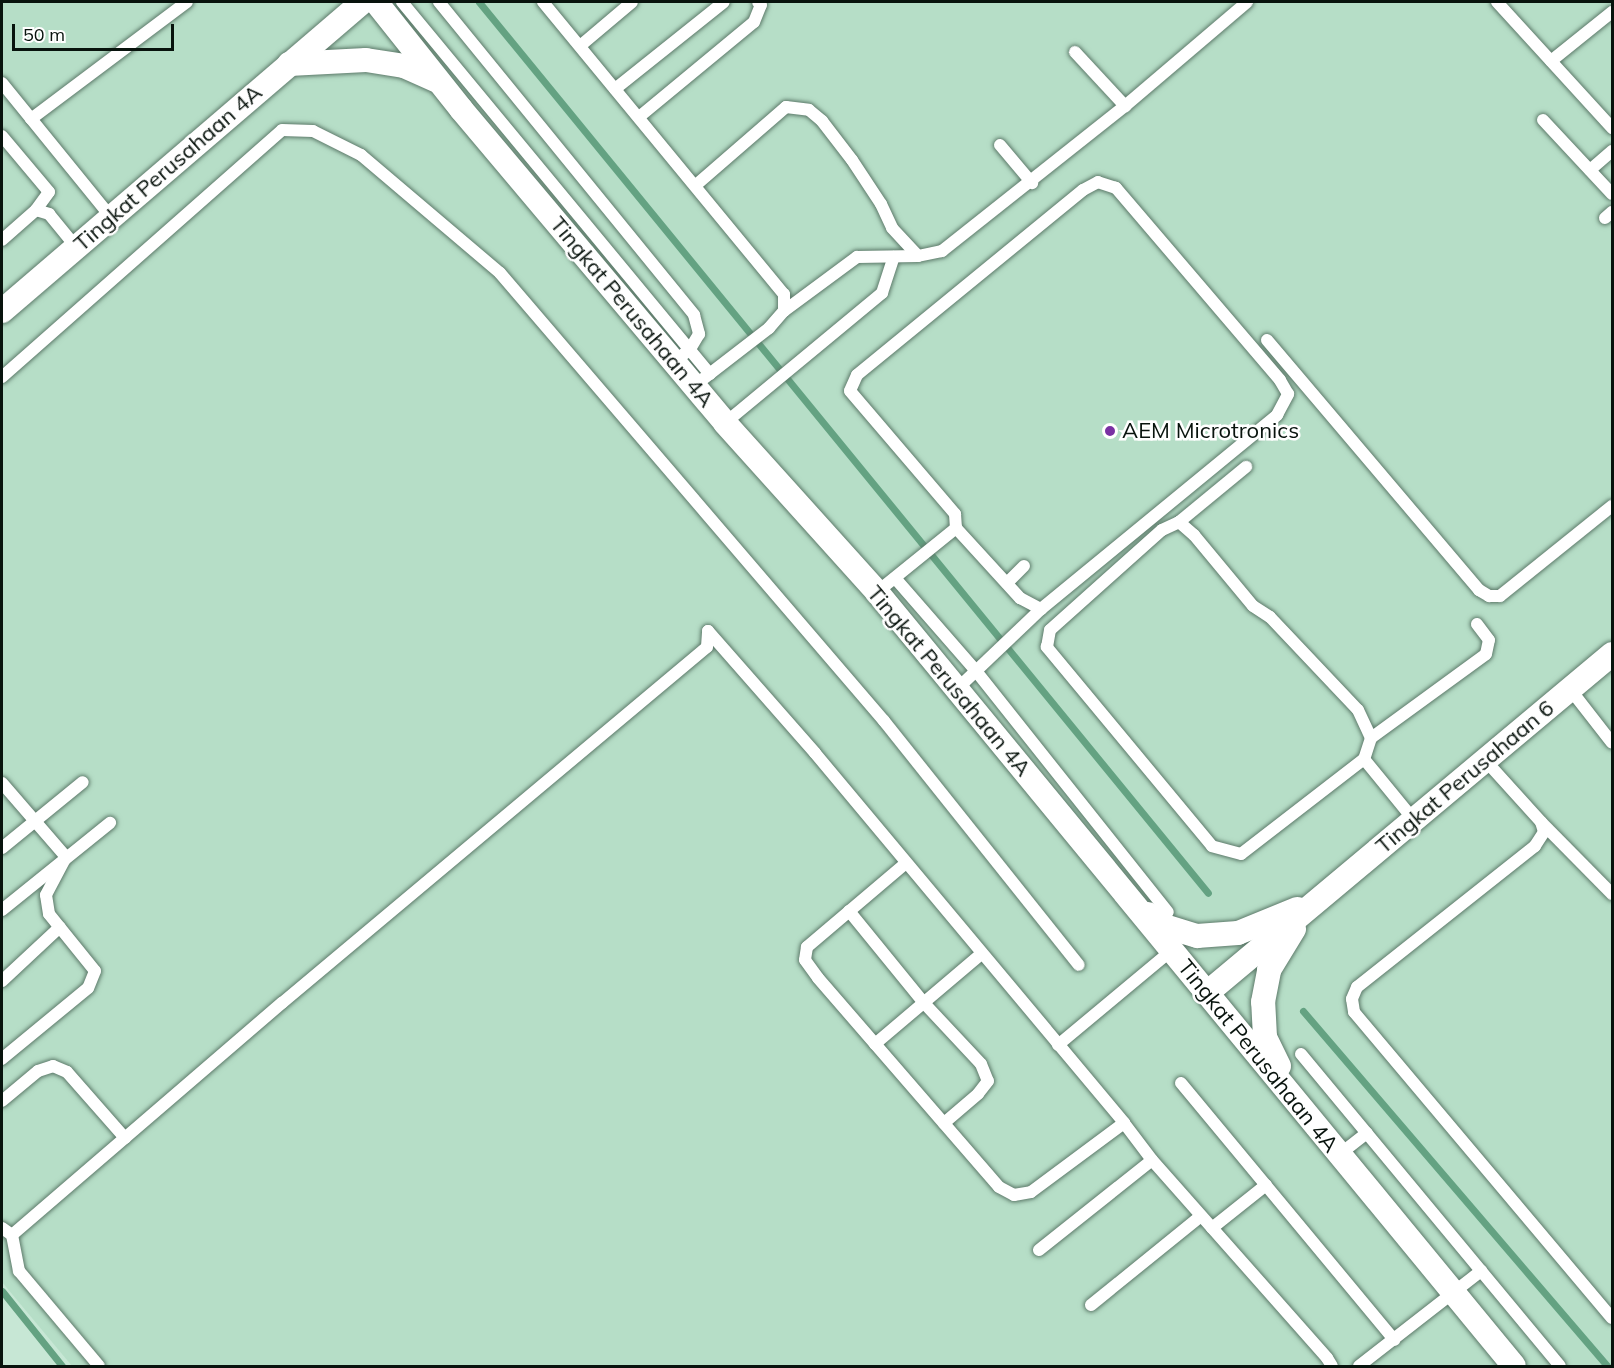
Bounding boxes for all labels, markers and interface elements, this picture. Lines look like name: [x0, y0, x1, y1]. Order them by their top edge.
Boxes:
scale bar: [15, 12, 177, 50]
text: 50 m: [23, 23, 65, 46]
street label: Tingkat Perusahaan 4A: [69, 79, 267, 257]
street label: Tingkat Perusahaan 4A: [545, 211, 719, 413]
place label: AEM Microtronics: [1122, 418, 1299, 444]
marker: AEM Microtronics: [1103, 424, 1117, 438]
street label: Tingkat Perusahaan 4A: [862, 580, 1036, 782]
street label: Tingkat Perusahaan 6: [1371, 695, 1559, 859]
street label: Tingkat Perusahaan 4A: [1172, 954, 1344, 1158]

